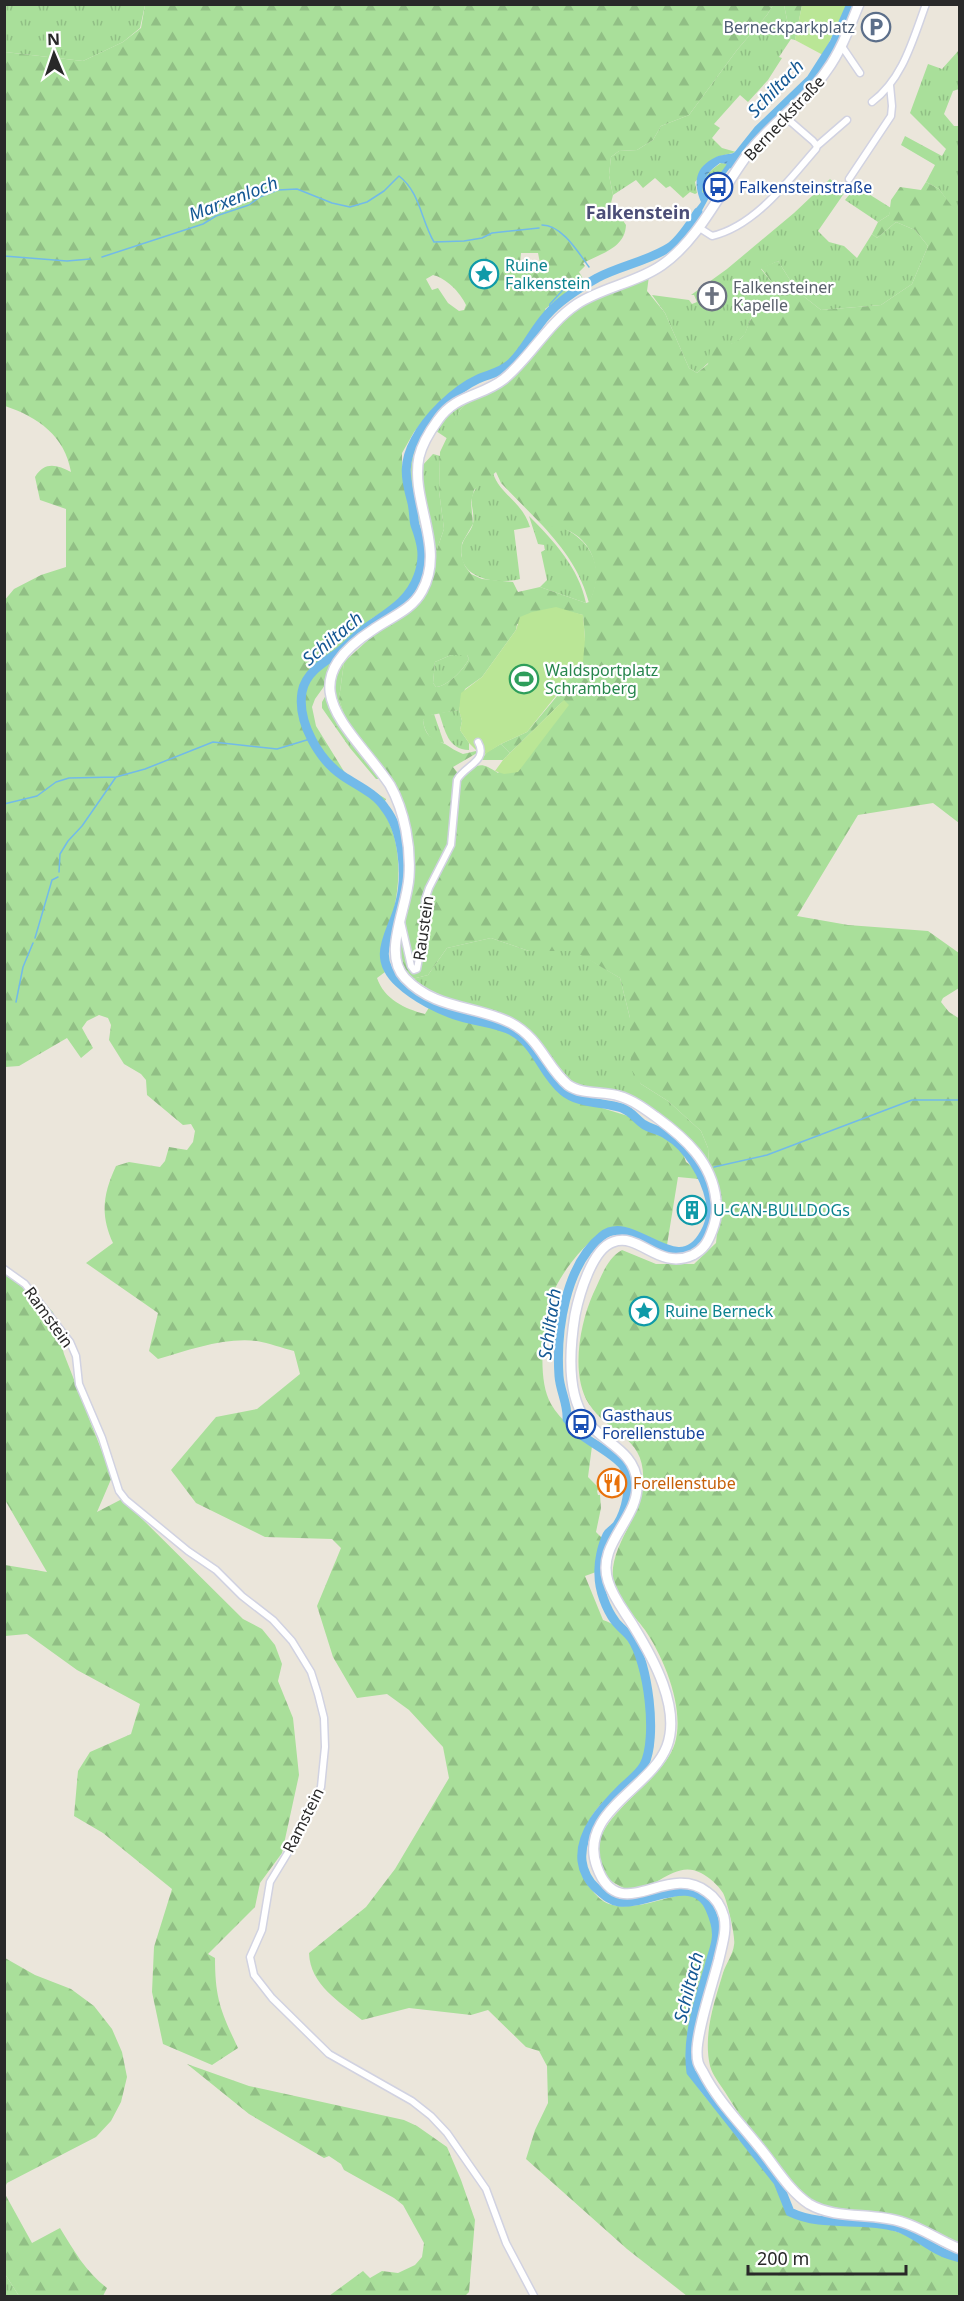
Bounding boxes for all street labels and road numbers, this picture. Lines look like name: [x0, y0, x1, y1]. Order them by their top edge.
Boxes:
street label: Berneckstraße: [739, 71, 829, 165]
street label: Raustein: [408, 894, 438, 962]
street label: Ramstein: [19, 1282, 79, 1352]
street label: Ramstein: [277, 1784, 329, 1856]

